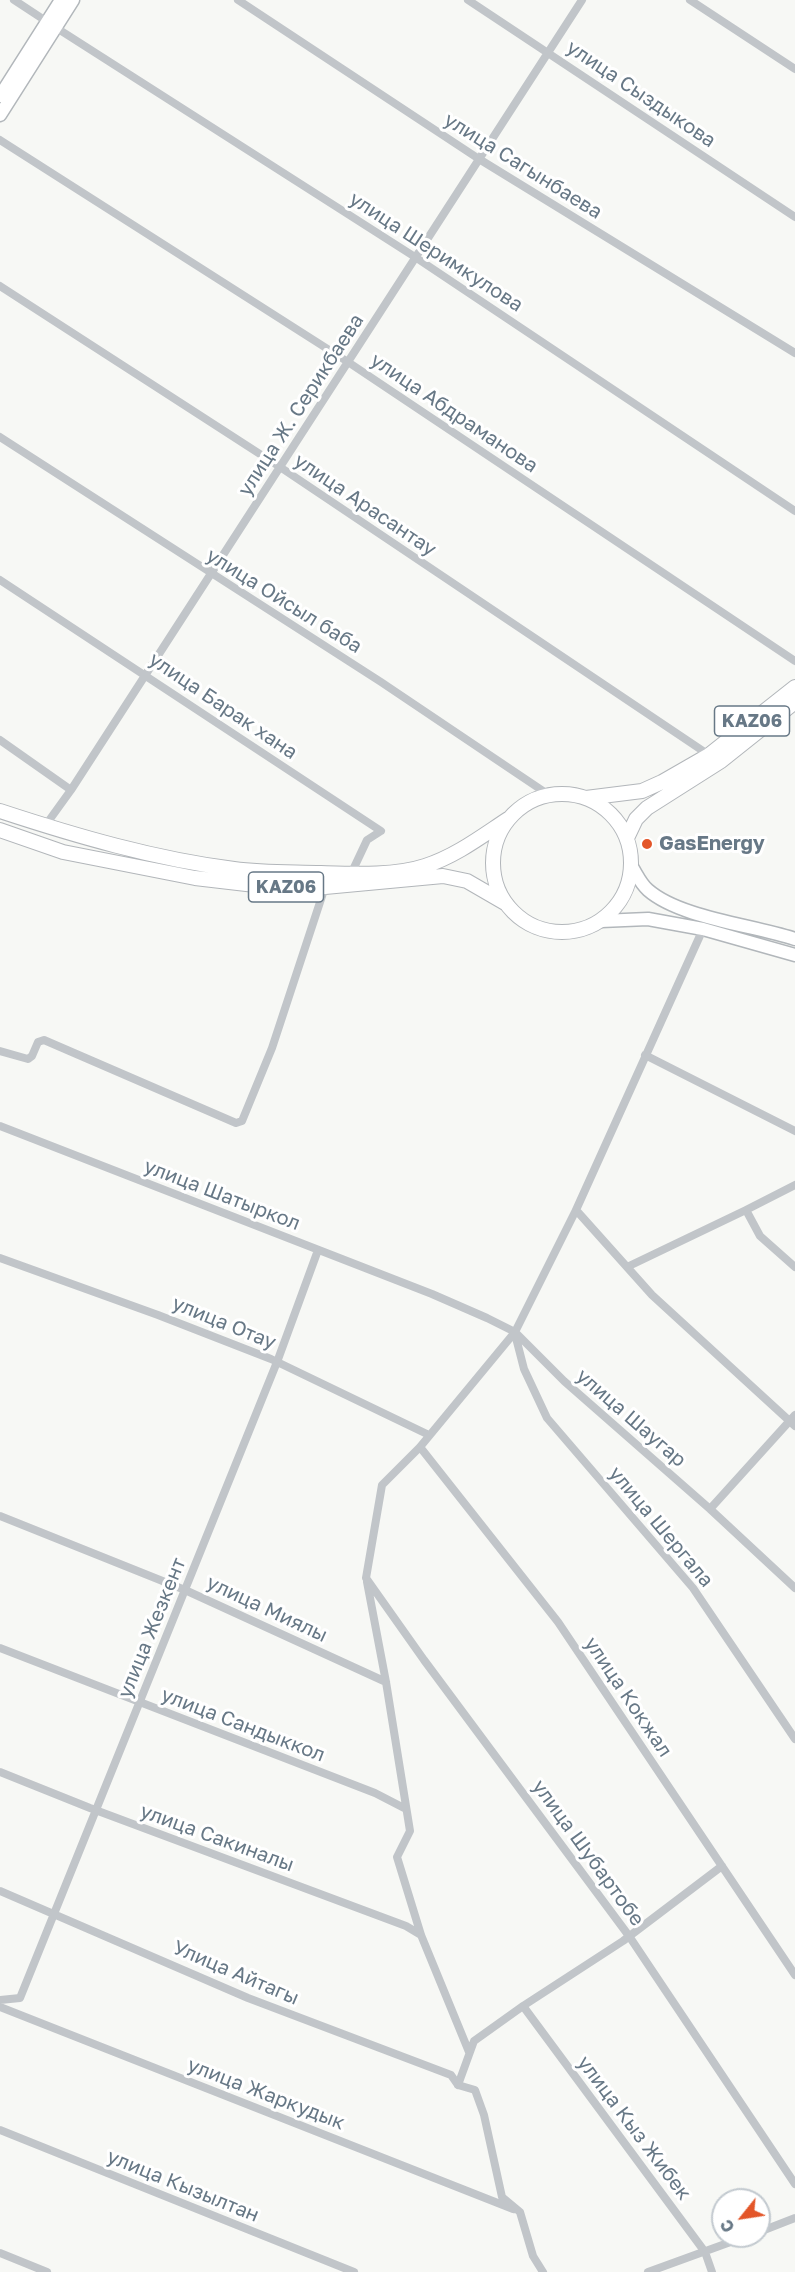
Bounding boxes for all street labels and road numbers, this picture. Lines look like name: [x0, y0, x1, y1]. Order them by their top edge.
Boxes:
street label: улица Сыздыкова: [562, 35, 720, 153]
street label: улица Сагынбаева: [440, 108, 606, 224]
street label: улица Шеримкулова: [345, 187, 527, 317]
street label: улица Ж. Серикбаева: [233, 309, 369, 501]
street label: улица Абдраманова: [366, 348, 542, 478]
street label: улица Арасантау: [289, 448, 441, 562]
street label: улица Ойсыл баба: [202, 543, 366, 659]
street label: улица Барак хана: [144, 647, 302, 765]
road number: KАZ06: [714, 706, 789, 736]
road number: KАZ06: [248, 872, 324, 902]
street label: улица Шатыркол: [140, 1154, 304, 1236]
street label: улица Отау: [169, 1291, 279, 1355]
street label: улица Шаугар: [571, 1364, 691, 1472]
street label: улица Шергала: [604, 1462, 718, 1592]
street label: улица Жезкент: [113, 1554, 191, 1702]
street label: улица Миялы: [203, 1571, 331, 1647]
street label: улица Кокжал: [579, 1632, 677, 1762]
street label: улица Сандыккол: [158, 1683, 328, 1767]
street label: улица Шубартобе: [527, 1775, 649, 1931]
street label: улица Сакиналы: [137, 1799, 297, 1877]
street label: Улица Айтагы: [169, 1936, 303, 2010]
street label: улица Кыз Жибек: [572, 2051, 696, 2205]
street label: улица Жаркудык: [184, 2053, 348, 2135]
street label: улица Кызылтан: [103, 2145, 263, 2227]

